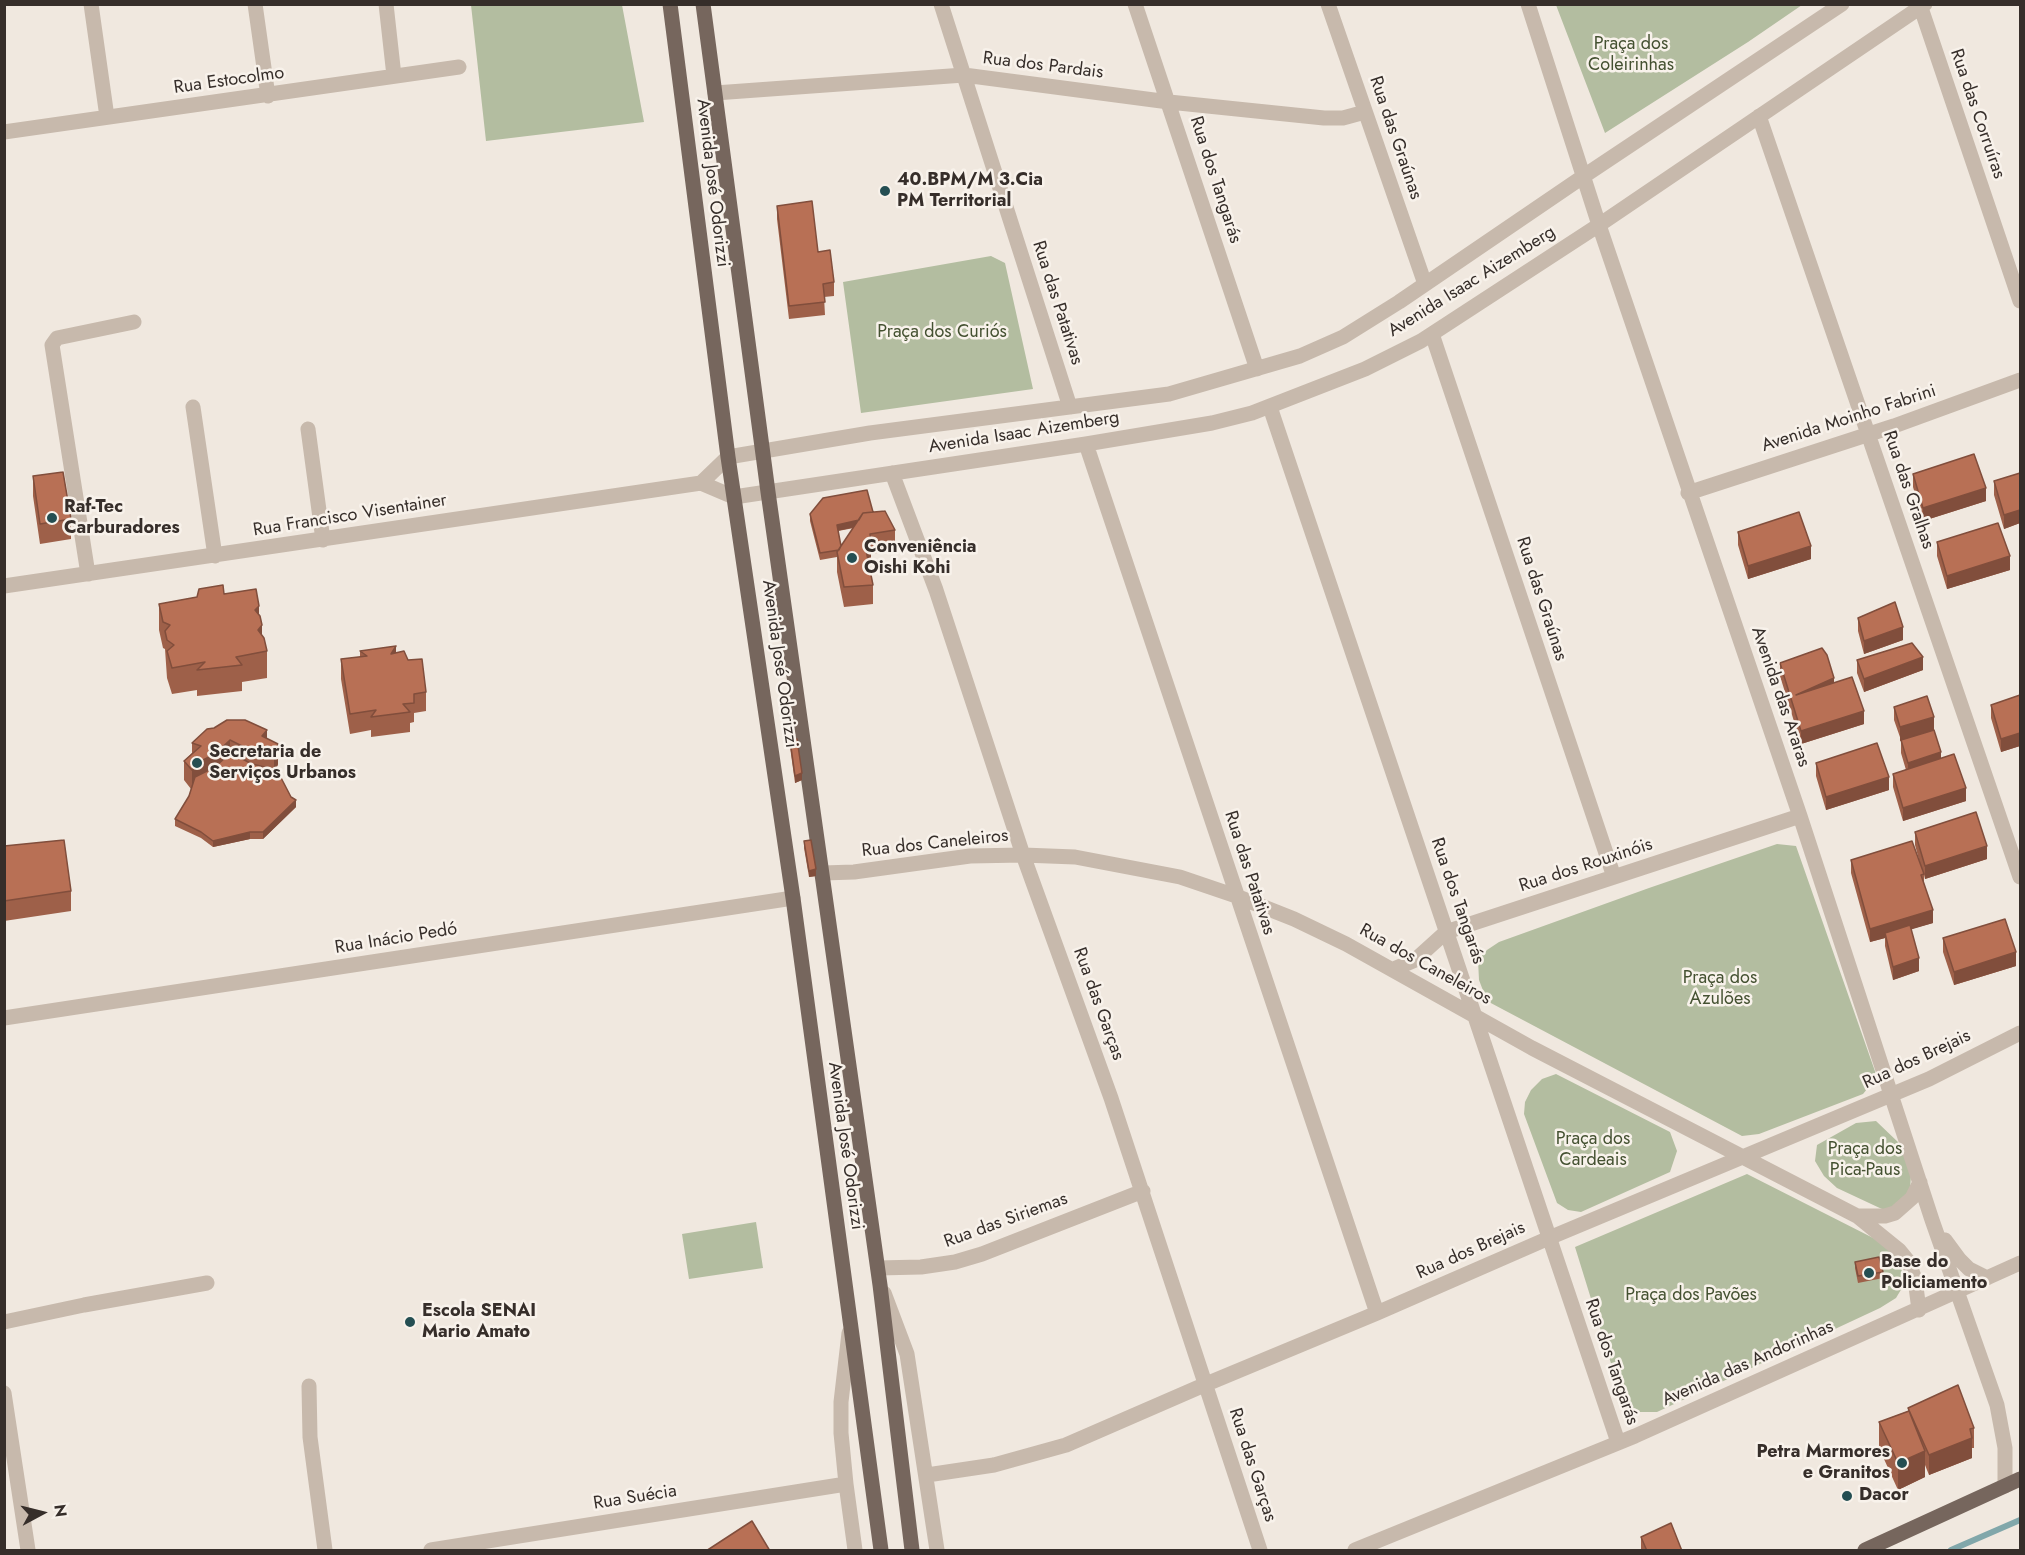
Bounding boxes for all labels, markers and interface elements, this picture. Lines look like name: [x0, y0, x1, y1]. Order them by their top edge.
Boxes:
park label: Praça dos Coleirinhas: [1588, 34, 1674, 76]
street label: Rua das Corruíras: [1945, 46, 2009, 182]
street label: Rua dos Pardais: [981, 48, 1105, 84]
street label: Rua Estocolmo: [172, 63, 286, 99]
street label: Rua das Graúnas: [1364, 74, 1426, 202]
street label: Avenida José Odorizzi: [691, 98, 733, 268]
street label: Rua dos Tangarás: [1184, 114, 1246, 246]
place label: 40.BPM/M 3.Cia PM Territorial: [897, 170, 1043, 213]
marker: 40.BPM/M 3.Cia PM Territorial: [878, 184, 892, 198]
street label: Avenida Isaac Aizemberg: [1384, 222, 1560, 342]
street label: Rua das Patativas: [1027, 238, 1087, 368]
park label: Praça dos Curiós: [877, 322, 1007, 344]
street label: Avenida Moinho Fabrini: [1759, 381, 1939, 457]
street label: Avenida Isaac Aizemberg: [927, 407, 1121, 459]
street label: Rua das Gralhas: [1878, 428, 1938, 552]
street label: Rua Francisco Visentainer: [252, 490, 448, 542]
place label: Raf-Tec Carburadores: [64, 497, 180, 540]
marker: Raf-Tec Carburadores: [45, 511, 59, 525]
street label: Rua das Graúnas: [1511, 534, 1571, 664]
place label: Conveniência Oishi Kohi: [864, 537, 977, 580]
marker: Conveniência Oishi Kohi: [845, 551, 859, 565]
street label: Avenida José Odorizzi: [757, 579, 801, 749]
street label: Avenida das Araras: [1746, 624, 1814, 770]
place label: Secretaria de Serviços Urbanos: [209, 742, 356, 784]
marker: Secretaria de Serviços Urbanos: [190, 756, 204, 770]
street label: Rua das Patativas: [1219, 808, 1279, 938]
street label: Rua dos Caneleiros: [861, 826, 1009, 862]
street label: Rua dos Rouxinóis: [1516, 834, 1656, 898]
street label: Rua dos Tangarás: [1425, 835, 1489, 967]
street label: Rua Inácio Pedó: [333, 919, 459, 959]
street label: Rua dos Caneleiros: [1355, 920, 1495, 1010]
street label: Rua das Garças: [1068, 945, 1128, 1063]
park label: Praça dos Azulões: [1683, 968, 1757, 1010]
street label: Rua dos Brejais: [1860, 1026, 1974, 1094]
street label: Avenida José Odorizzi: [823, 1061, 867, 1231]
park label: Praça dos Cardeais: [1556, 1129, 1630, 1172]
park label: Praça dos Pica-Paus: [1828, 1139, 1902, 1182]
street label: Rua das Siriemas: [941, 1189, 1071, 1253]
street label: Rua dos Brejais: [1413, 1217, 1529, 1285]
place label: Base do Policiamento: [1881, 1252, 1987, 1294]
marker: Base do Policiamento: [1862, 1266, 1876, 1280]
park label: Praça dos Pavões: [1625, 1285, 1757, 1307]
street label: Rua dos Tangarás: [1579, 1296, 1643, 1428]
place label: Escola SENAI Mario Amato: [422, 1301, 536, 1344]
marker: Escola SENAI Mario Amato: [403, 1315, 417, 1329]
street label: Avenida das Andorinhas: [1659, 1317, 1837, 1411]
street label: Rua das Garças: [1223, 1405, 1281, 1525]
place label: Petra Marmores e Granitos: [1757, 1442, 1890, 1484]
marker: Petra Marmores e Granitos: [1895, 1456, 1909, 1470]
street label: Rua Suécia: [592, 1481, 678, 1515]
north arrow: [12, 1483, 72, 1543]
place label: Dacor: [1859, 1485, 1909, 1507]
marker: Dacor: [1840, 1489, 1854, 1503]
text: N: [48, 1503, 73, 1518]

